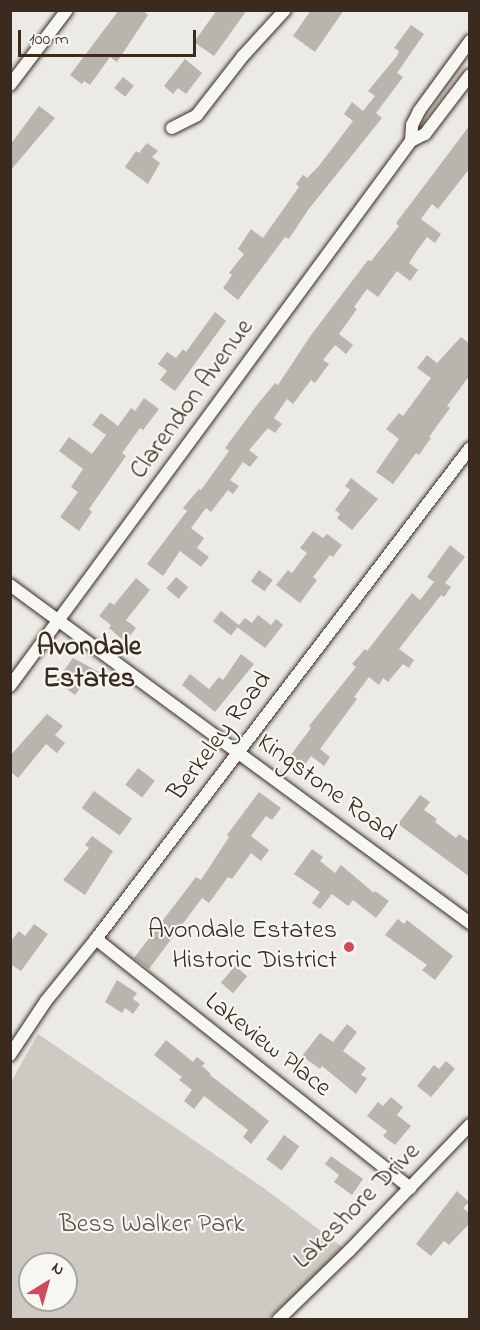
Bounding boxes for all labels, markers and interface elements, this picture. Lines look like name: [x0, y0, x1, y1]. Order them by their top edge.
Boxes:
scale bar: [21, 18, 200, 56]
text: 100 m: [29, 27, 69, 53]
street label: Clarendon Avenue: [124, 314, 262, 486]
district label: Avondale Estates: [37, 631, 141, 697]
street label: Berkeley Road: [162, 666, 280, 808]
street label: Kingstone Road: [250, 728, 402, 850]
place label: Avondale Estates Historic District: [148, 916, 337, 978]
marker: Avondale Estates Historic District: [342, 940, 356, 954]
street label: Lakeview Place: [198, 987, 336, 1105]
street label: Lakeshore Drive: [288, 1137, 428, 1277]
park label: Bess Walker Park: [59, 1210, 245, 1242]
north arrow: [18, 1252, 78, 1312]
text: N: [46, 1256, 69, 1282]

